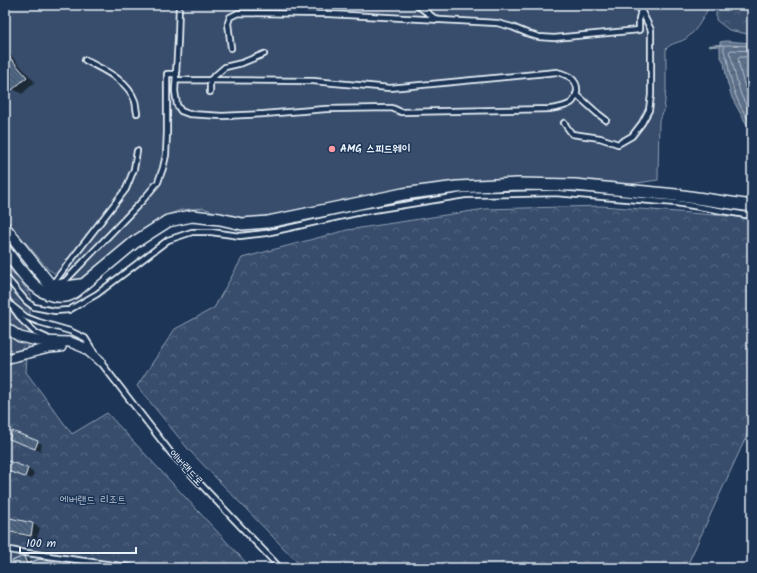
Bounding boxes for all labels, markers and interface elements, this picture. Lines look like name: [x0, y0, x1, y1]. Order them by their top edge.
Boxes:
place label: AMG 스피드웨이: [340, 140, 410, 158]
marker: AMG 스피드웨이: [327, 144, 337, 154]
street label: 에버랜드로: [164, 446, 208, 490]
park label: 에버랜드 리조트: [60, 491, 126, 509]
scale bar: [20, 529, 136, 555]
text: 100 m: [26, 534, 57, 553]

